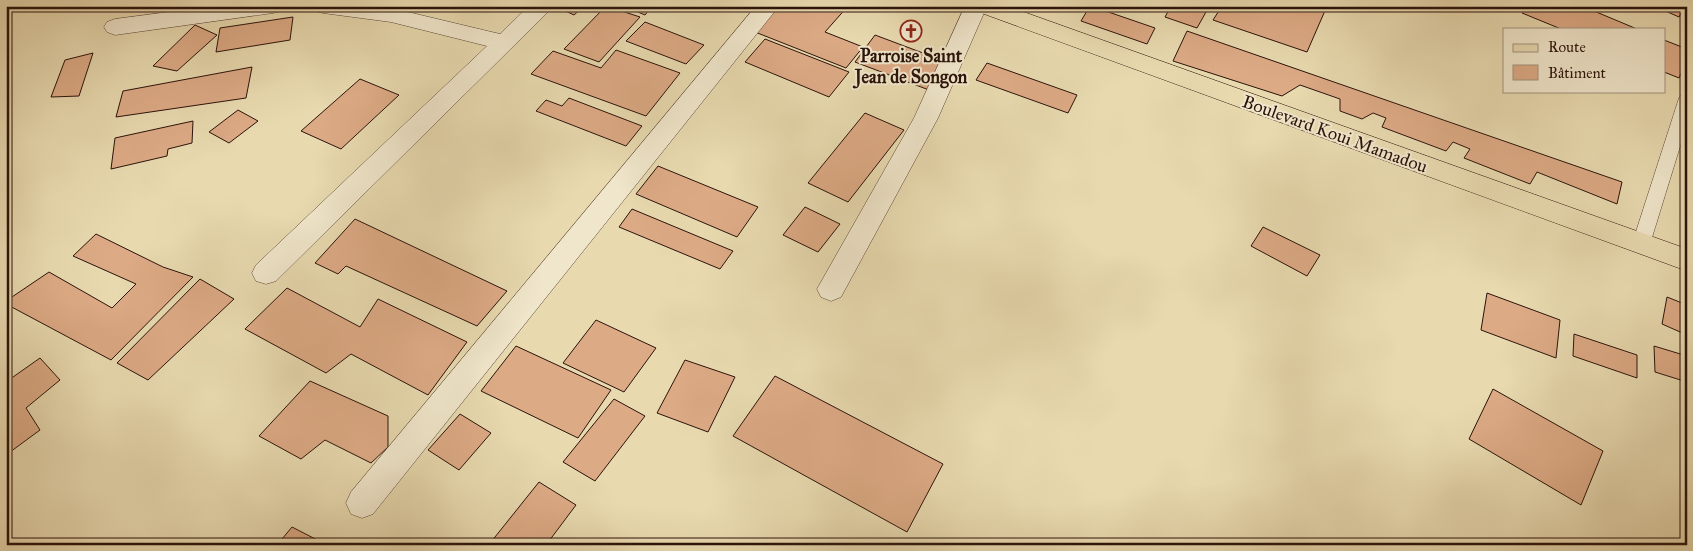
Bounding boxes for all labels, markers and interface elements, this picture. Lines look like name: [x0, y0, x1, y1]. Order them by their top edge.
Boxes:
church icon: Parroise Saint Jean de Songon: [899, 19, 923, 43]
legend: [1503, 28, 1666, 92]
text: Route: [1548, 38, 1586, 56]
place label: Parroise Saint Jean de Songon: [853, 45, 968, 89]
text: Bâtiment: [1548, 64, 1607, 82]
street label: Boulevard Koui Mamadou: [1239, 90, 1431, 178]

